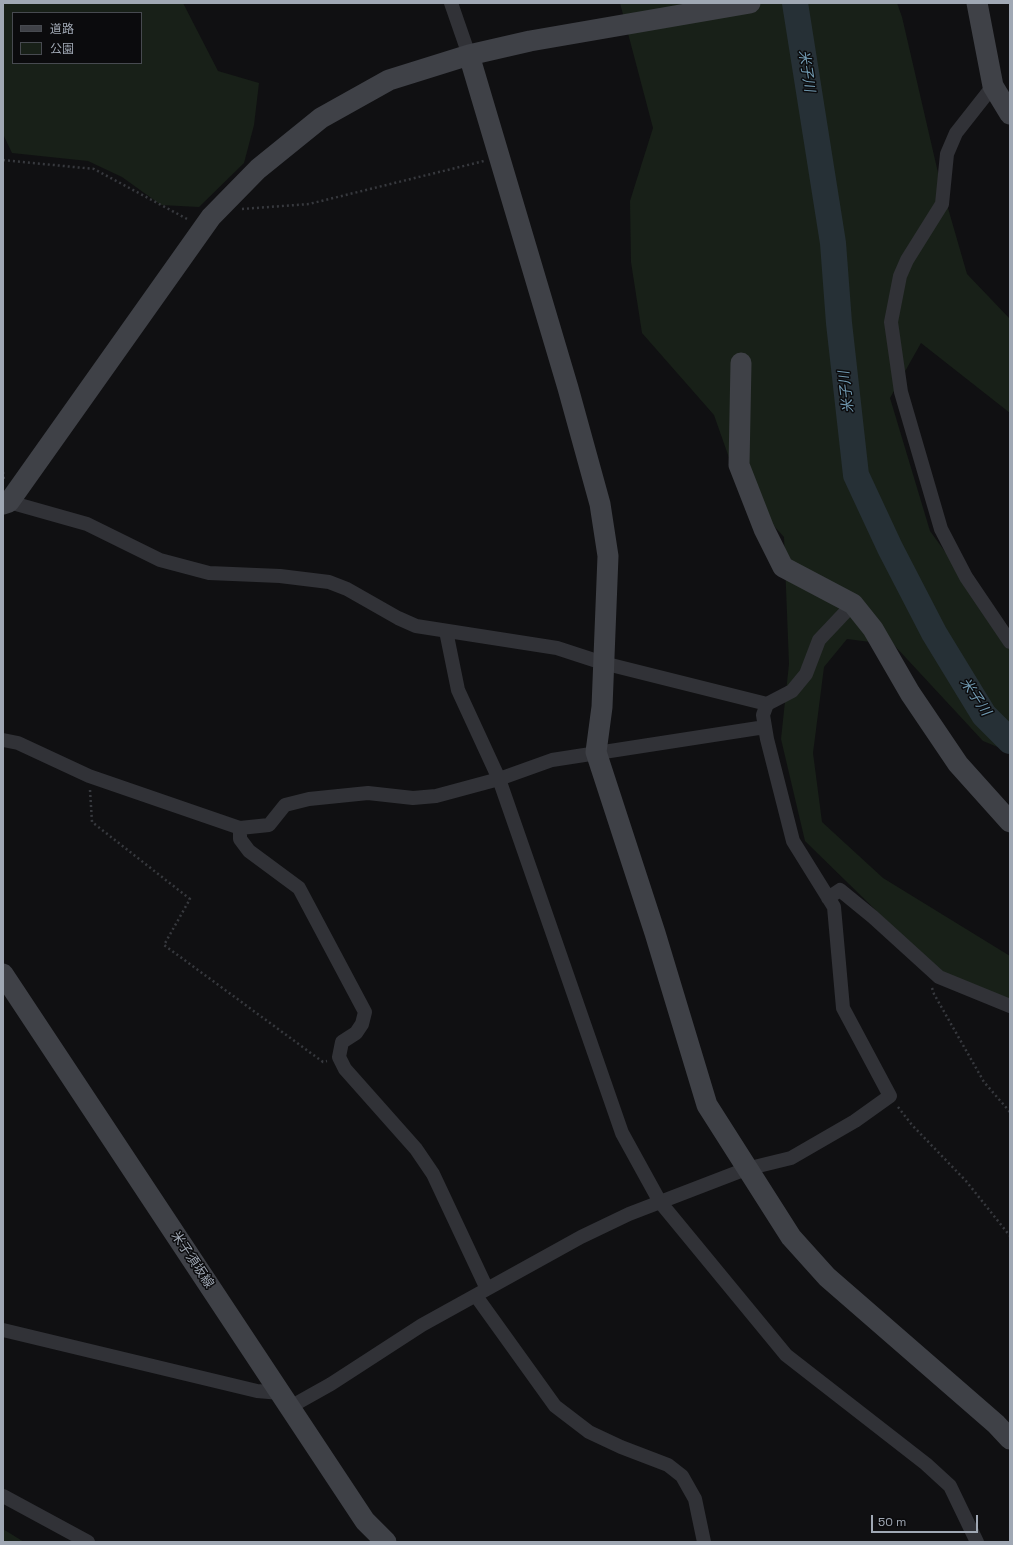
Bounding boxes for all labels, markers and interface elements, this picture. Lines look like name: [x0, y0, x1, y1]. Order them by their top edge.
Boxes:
legend: [12, 12, 142, 64]
text: 道路: [50, 21, 74, 37]
text: 公園: [50, 41, 74, 57]
water label: 米子川: [794, 49, 818, 93]
water label: 米子川: [836, 370, 858, 414]
water label: 米子川: [956, 675, 994, 719]
street label: 米子須坂線: [167, 1229, 217, 1291]
scale bar: [873, 1507, 980, 1533]
text: 50 m: [878, 1514, 906, 1530]

